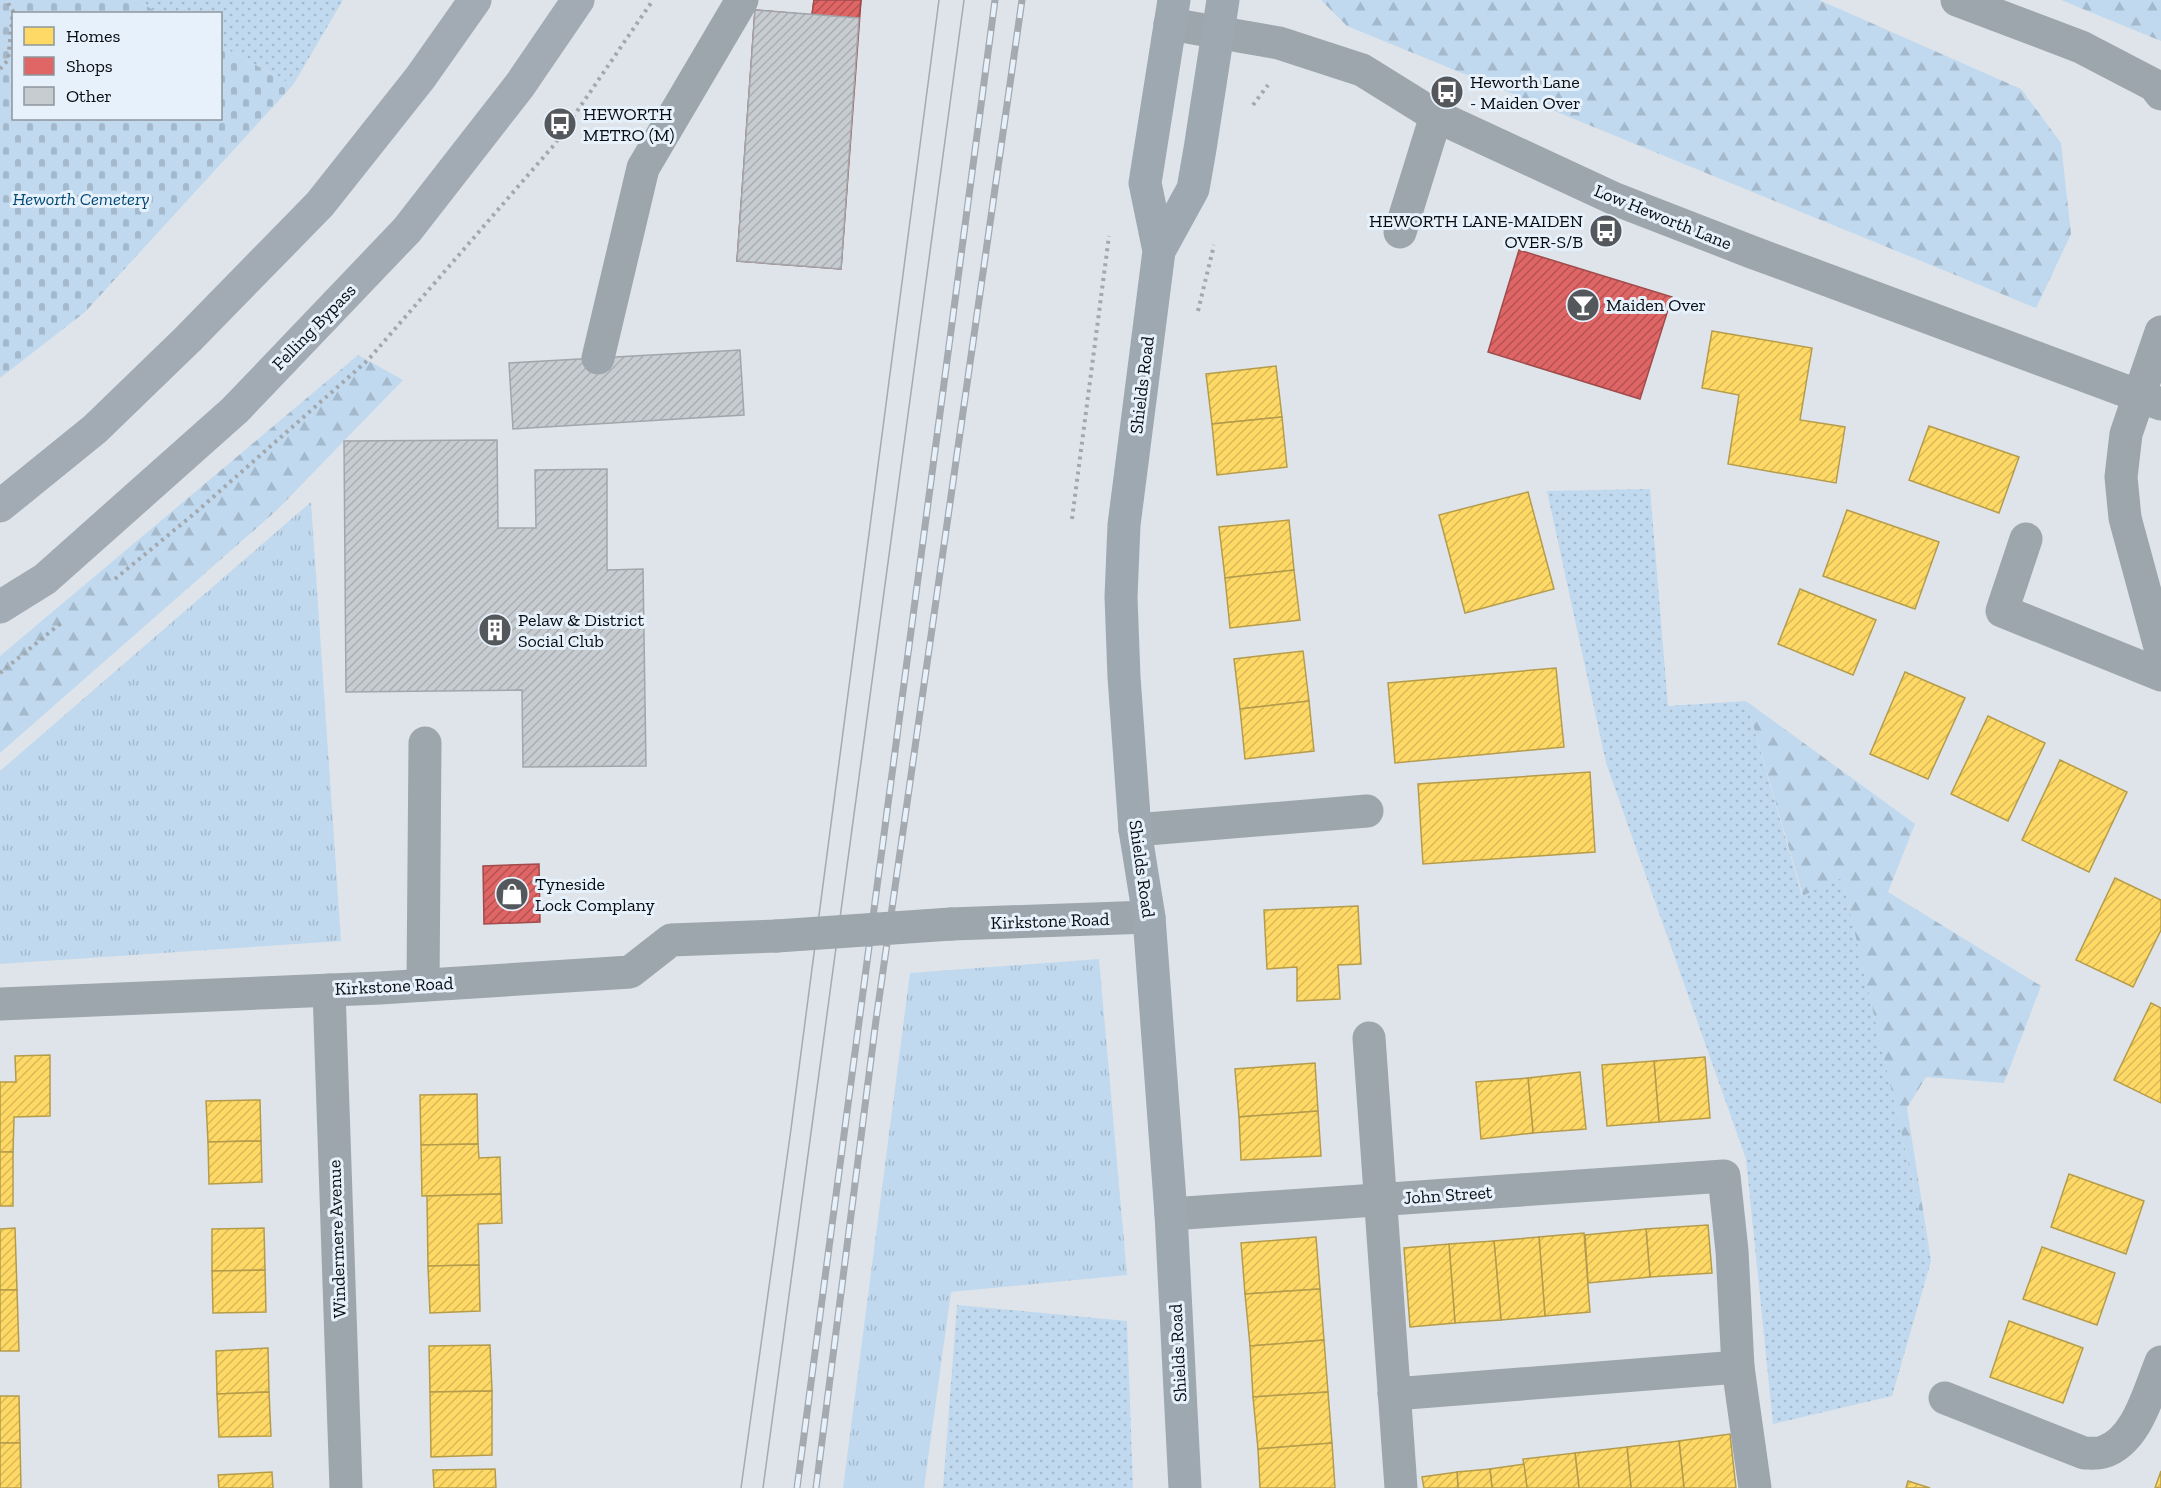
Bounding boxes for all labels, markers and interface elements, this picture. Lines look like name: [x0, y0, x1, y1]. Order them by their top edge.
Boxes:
legend: [12, 12, 222, 120]
text: Homes: [66, 25, 120, 47]
text: Shops: [66, 55, 113, 77]
place label: Heworth Lane - Maiden Over: [1470, 71, 1581, 114]
bus stop icon: Heworth Lane - Maiden Over: [1429, 74, 1465, 110]
text: Other: [66, 85, 112, 107]
place label: HEWORTH METRO (M): [583, 103, 675, 146]
bus stop icon: HEWORTH METRO (M): [542, 106, 578, 142]
street label: Low Heworth Lane: [1591, 179, 1735, 255]
park label: Heworth Cemetery: [12, 188, 150, 210]
place label: HEWORTH LANE-MAIDEN OVER-S/B: [1369, 210, 1583, 253]
bus stop icon: HEWORTH LANE-MAIDEN OVER-S/B: [1588, 213, 1624, 249]
street label: Felling Bypass: [267, 279, 361, 375]
bar icon: Maiden Over: [1565, 287, 1601, 323]
place label: Maiden Over: [1606, 294, 1706, 316]
street label: Shields Road: [1125, 335, 1159, 435]
place label: Pelaw & District Social Club: [518, 609, 644, 652]
building icon: Pelaw & District Social Club: [477, 612, 513, 648]
street label: Shields Road: [1124, 819, 1160, 919]
place label: Tyneside Lock Complany: [535, 873, 655, 916]
shop icon: Tyneside Lock Complany: [494, 876, 530, 912]
street label: Kirkstone Road: [990, 908, 1110, 934]
street label: Kirkstone Road: [334, 972, 454, 1000]
street label: Windermere Avenue: [323, 1159, 351, 1319]
street label: John Street: [1403, 1181, 1493, 1209]
street label: Shields Road: [1164, 1303, 1192, 1403]

